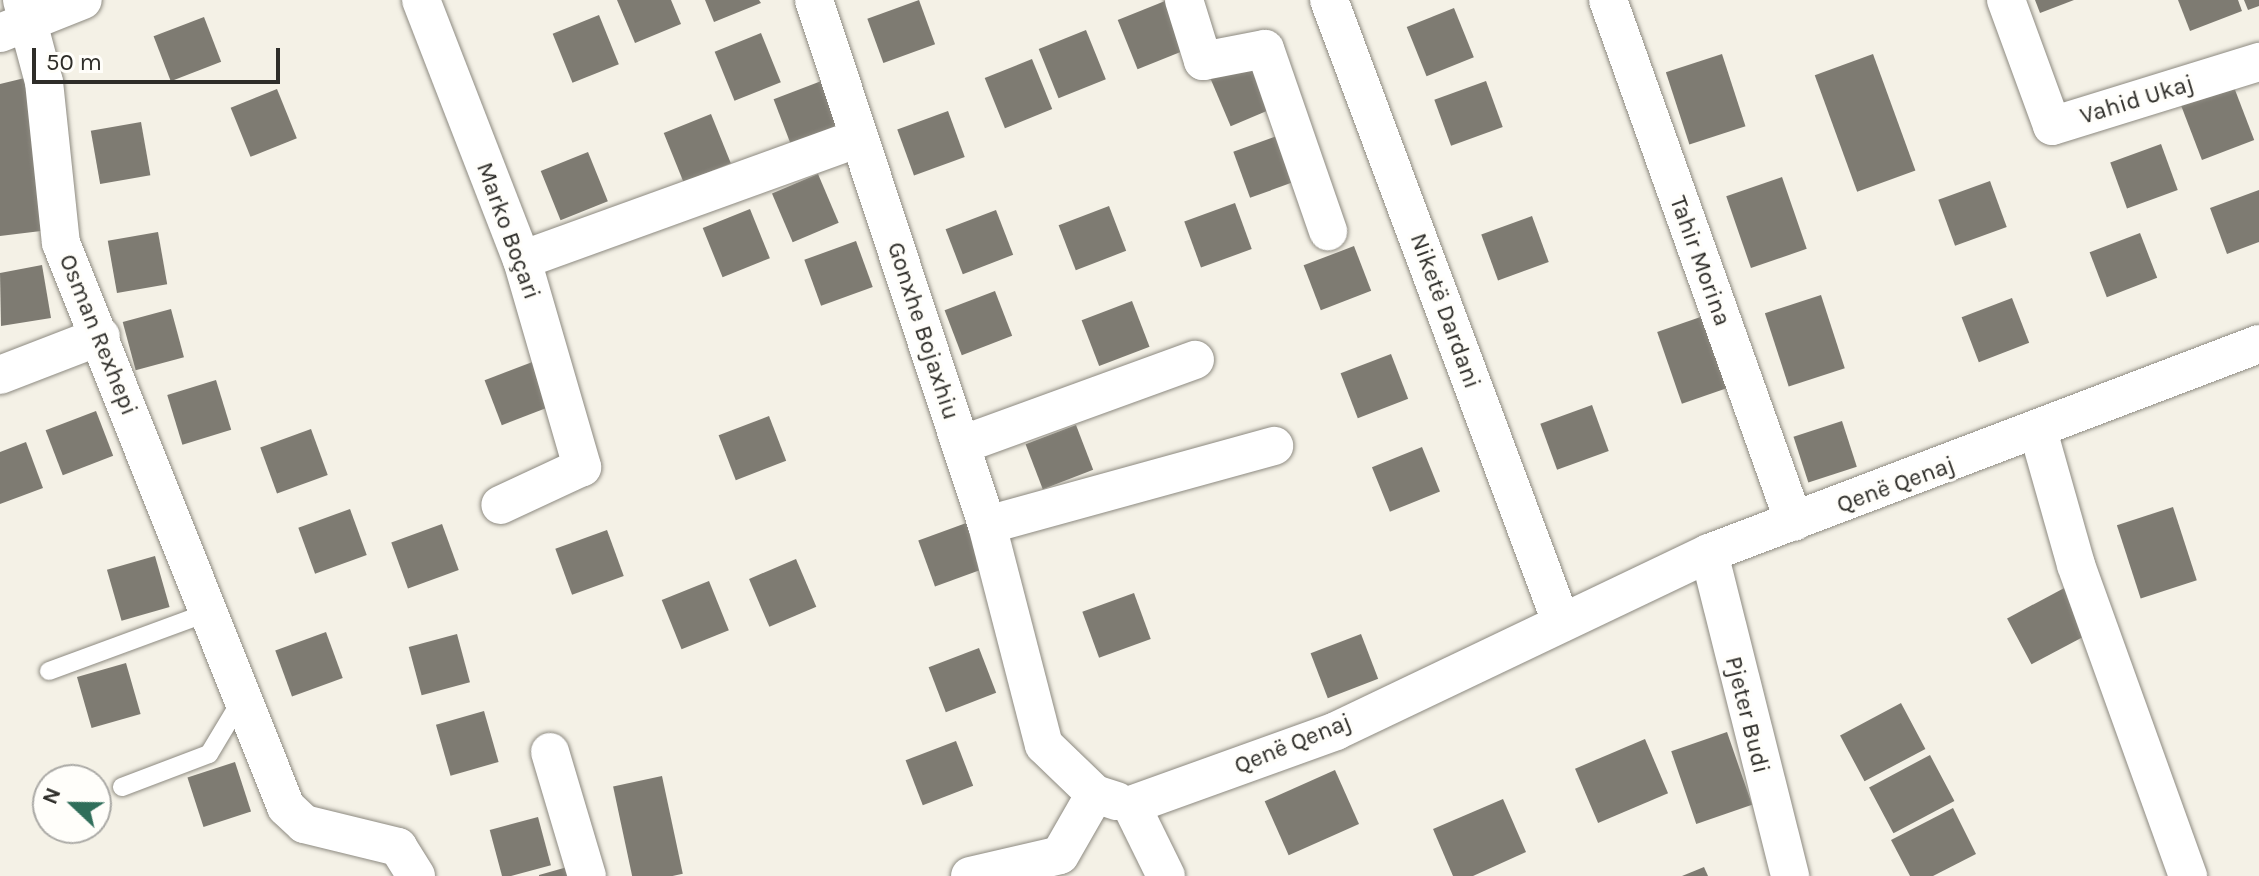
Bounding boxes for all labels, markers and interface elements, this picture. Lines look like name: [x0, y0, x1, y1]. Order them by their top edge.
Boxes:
scale bar: [36, 32, 284, 82]
text: 50 m: [46, 48, 102, 76]
street label: Vahid Ukaj: [2077, 69, 2197, 131]
street label: Marko Boçari: [470, 158, 546, 304]
street label: Tahir Morina: [1663, 192, 1737, 330]
street label: Niketë Dardani: [1404, 229, 1486, 393]
street label: Gonxhe Bojaxhiu: [881, 239, 965, 423]
street label: Osman Rexhepi: [53, 250, 143, 420]
street label: Qenë Qenaj: [1833, 450, 1959, 520]
street label: Pjeter Budi: [1719, 653, 1775, 777]
street label: Qenë Qenaj: [1230, 707, 1356, 781]
north arrow: [32, 764, 112, 844]
text: N: [37, 784, 67, 808]

